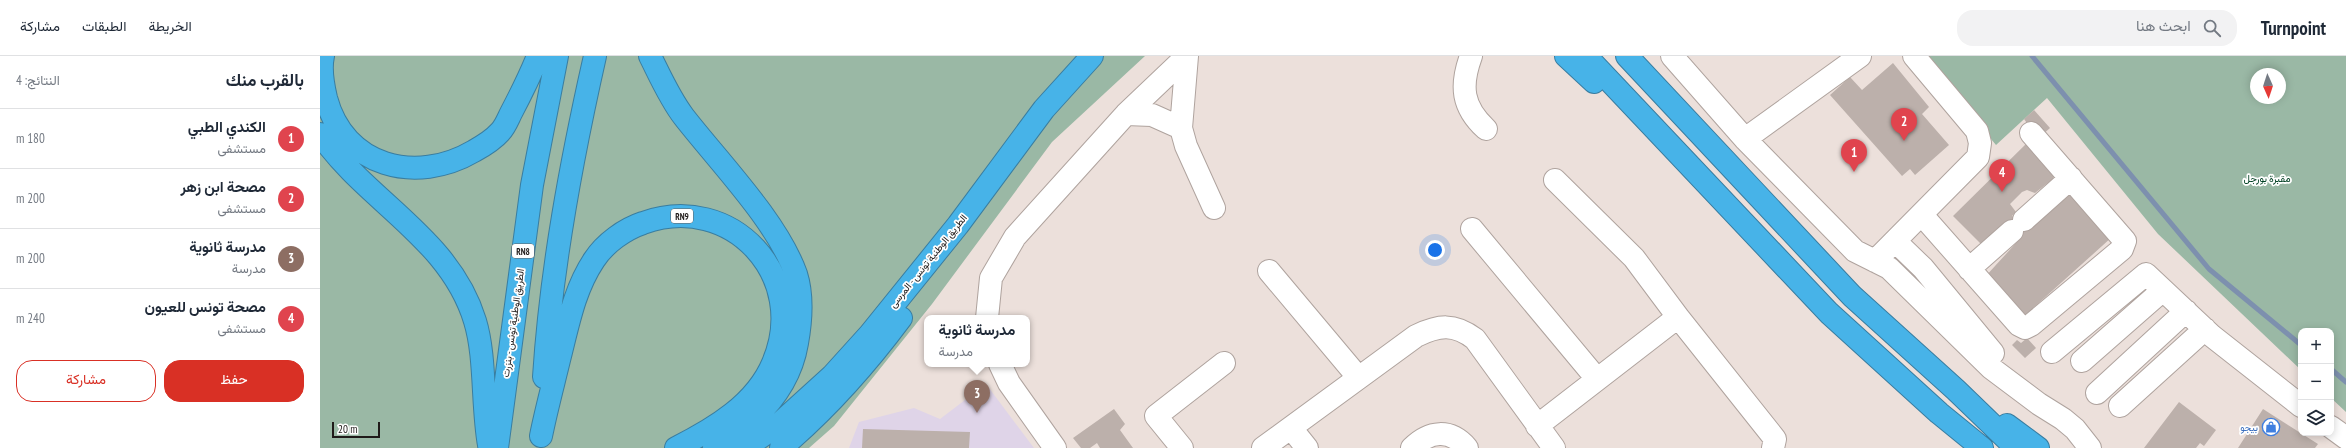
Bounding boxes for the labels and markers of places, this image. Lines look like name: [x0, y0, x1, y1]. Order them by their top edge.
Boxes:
pin: 2: [1891, 108, 1917, 141]
pin: 1: [1841, 139, 1867, 172]
pin: 4: [1989, 159, 2015, 192]
pin: 3: [964, 380, 990, 413]
shop icon: بيجو: [2261, 417, 2281, 437]
place label: بيجو: [2240, 421, 2258, 434]

